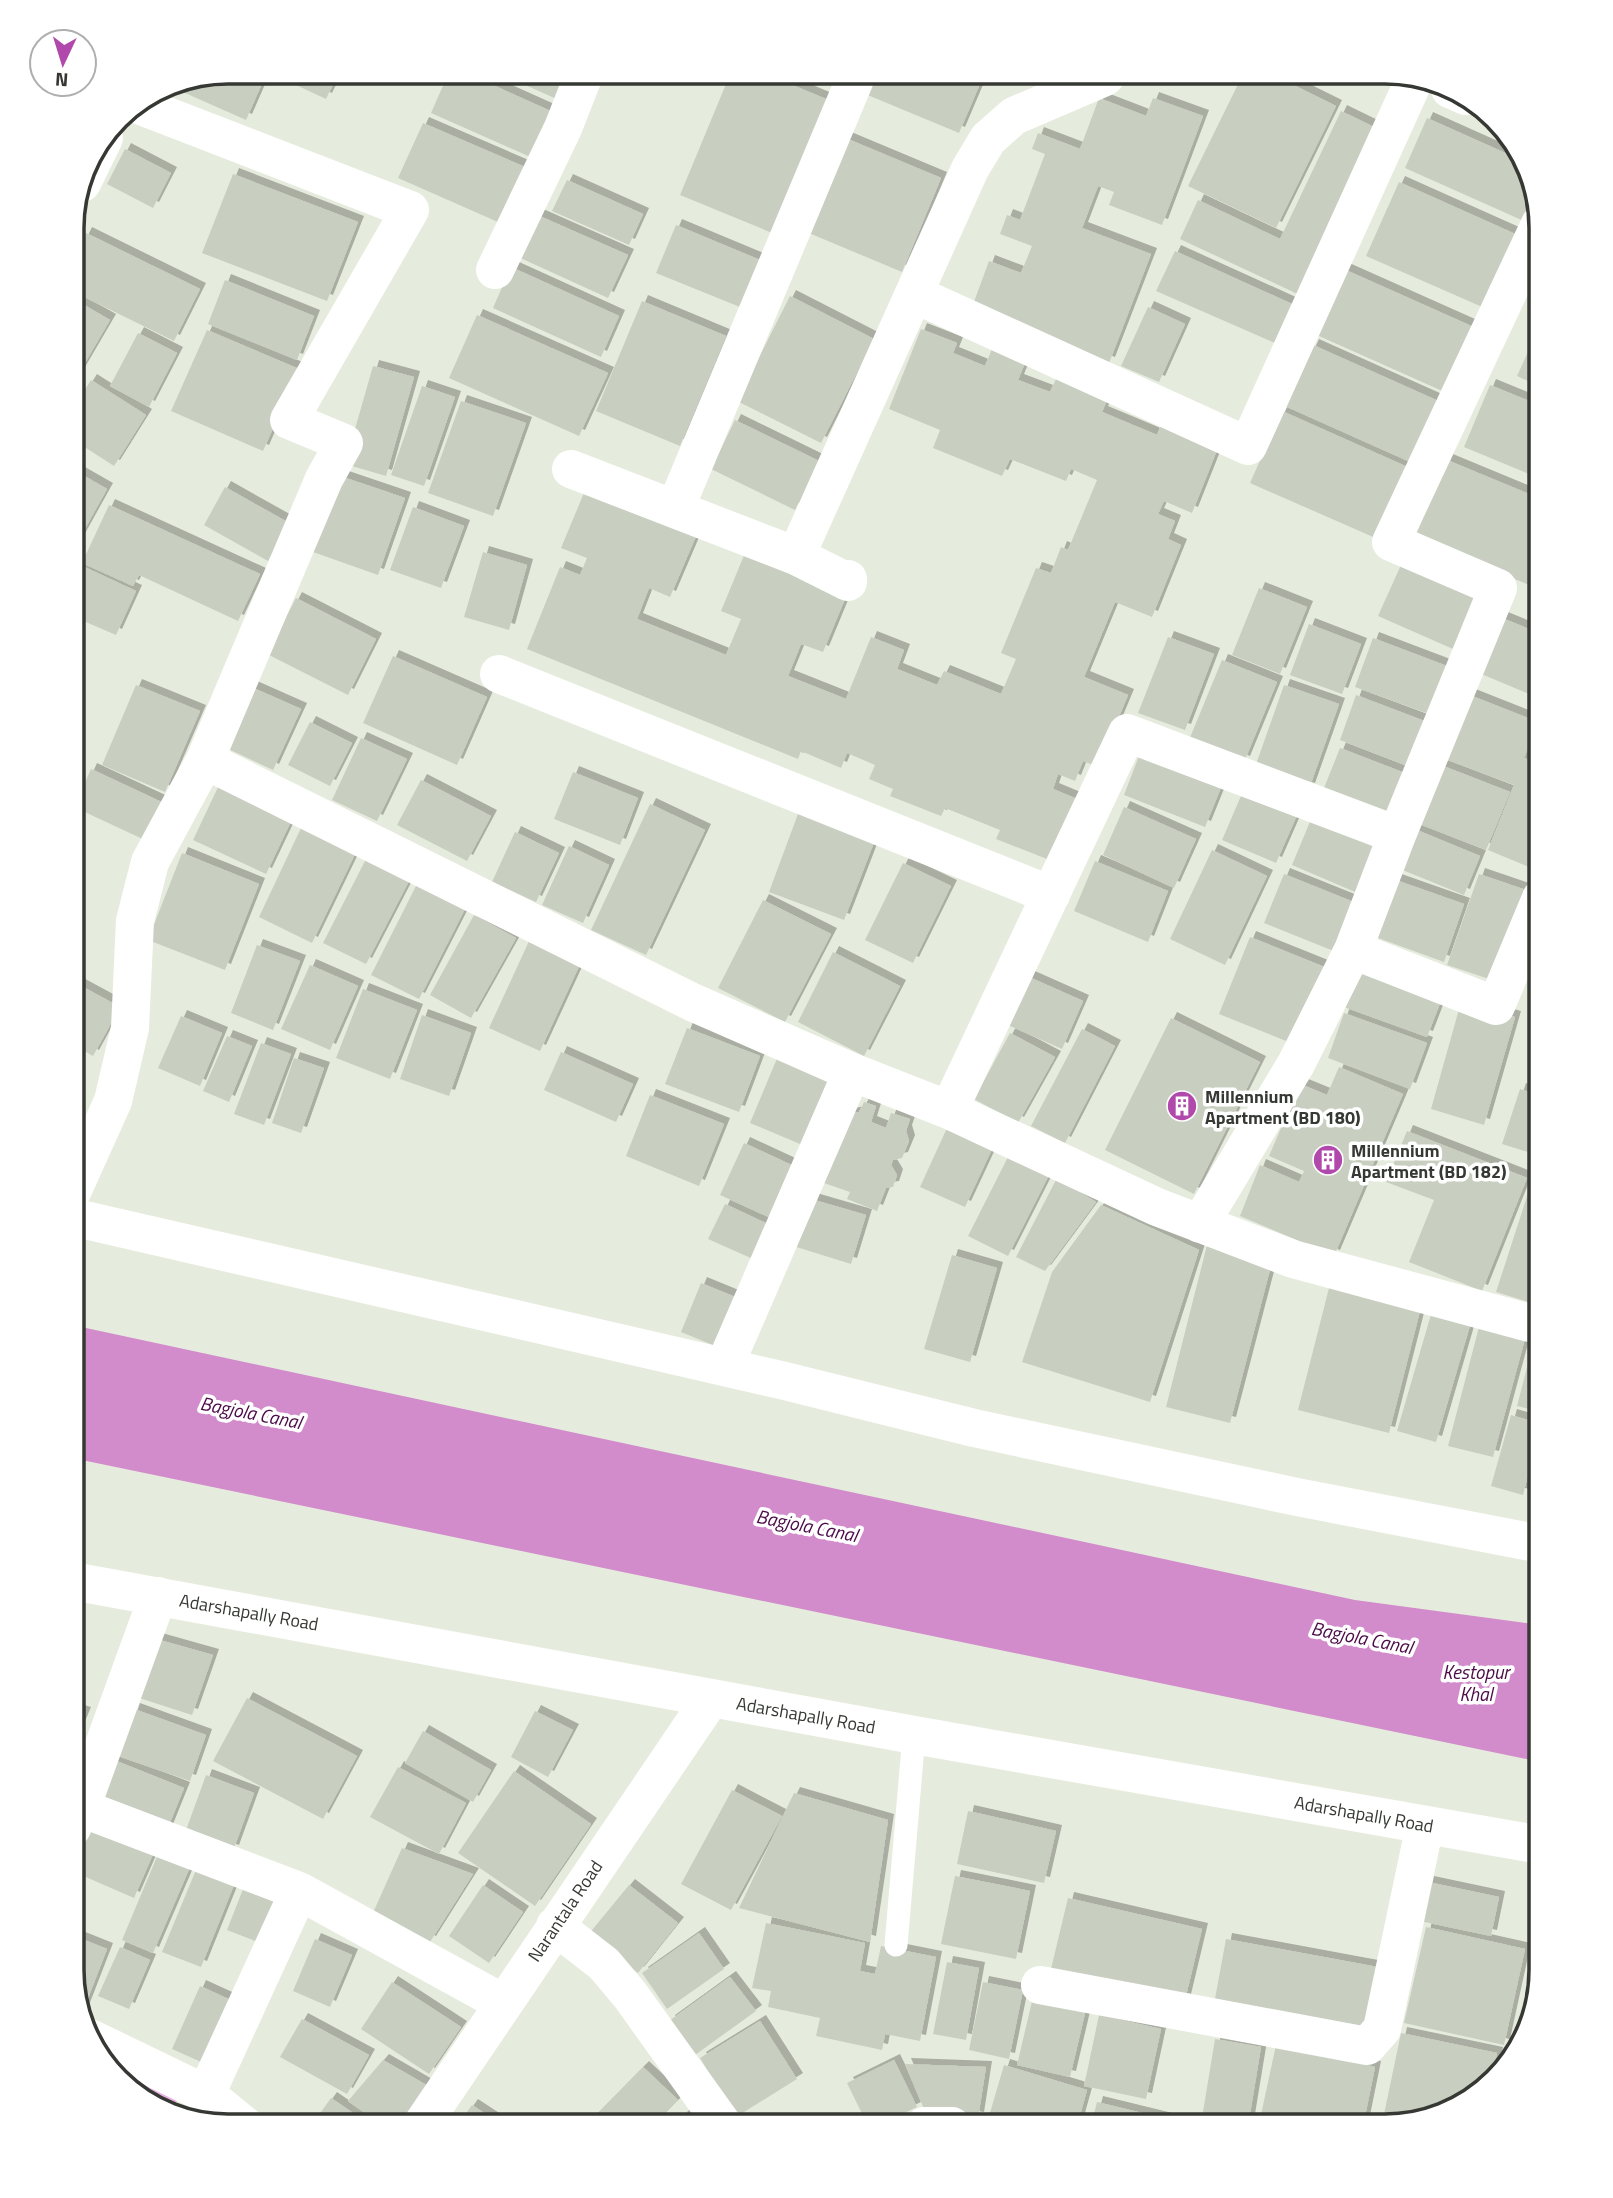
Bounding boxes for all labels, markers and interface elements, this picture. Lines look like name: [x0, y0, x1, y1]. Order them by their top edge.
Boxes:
north arrow: [28, 28, 98, 98]
text: N: [54, 66, 69, 95]
place label: Millennium Apartment (BD 180): [1205, 1083, 1361, 1131]
building icon: Millennium Apartment (BD 180): [1165, 1089, 1199, 1123]
place label: Millennium Apartment (BD 182): [1351, 1137, 1507, 1185]
building icon: Millennium Apartment (BD 182): [1311, 1143, 1345, 1177]
water label: Bagjola Canal: [198, 1388, 306, 1436]
water label: Bagjola Canal: [754, 1501, 862, 1549]
street label: Adarshapally Road: [177, 1586, 321, 1638]
water label: Bagjola Canal: [1309, 1613, 1417, 1661]
water label: Kestopur Khal: [1443, 1657, 1511, 1708]
street label: Adarshapally Road: [734, 1689, 878, 1741]
street label: Adarshapally Road: [1292, 1788, 1436, 1840]
street label: Narantala Road: [521, 1855, 609, 1967]

